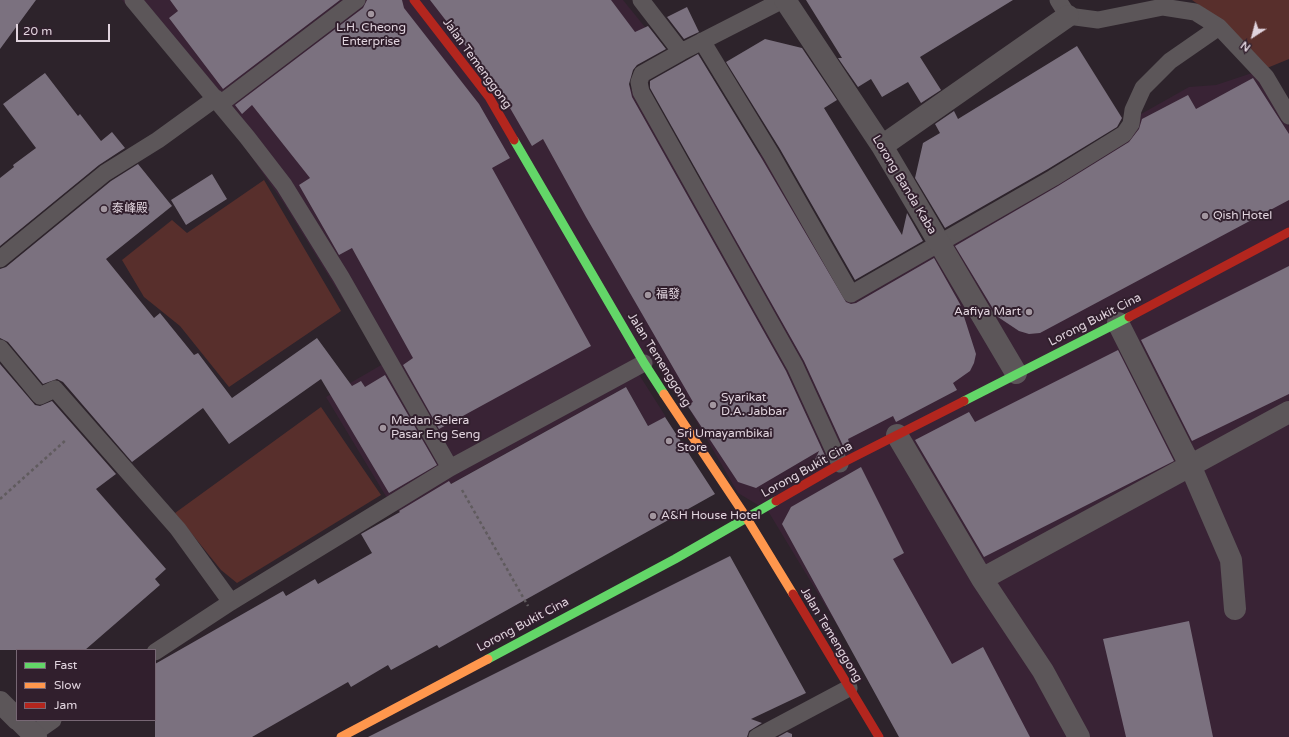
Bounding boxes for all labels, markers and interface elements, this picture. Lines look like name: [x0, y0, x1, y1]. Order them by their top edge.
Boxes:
marker: L.H. Cheong Enterprise: [366, 9, 376, 19]
scale bar: [18, 16, 112, 42]
street label: Jalan Temenggong: [439, 16, 515, 112]
north arrow: [1233, 16, 1273, 56]
place label: L.H. Cheong Enterprise: [336, 21, 406, 49]
text: 20 m: [23, 24, 52, 38]
text: N: [1238, 38, 1253, 54]
street label: Lorong Banda Kaba: [869, 133, 939, 237]
place label: 泰峰殿: [112, 202, 148, 216]
marker: 泰峰殿: [99, 204, 109, 214]
place label: Qish Hotel: [1213, 209, 1272, 223]
marker: Qish Hotel: [1200, 211, 1210, 221]
place label: 福發: [656, 288, 680, 302]
marker: 福發: [643, 290, 653, 300]
street label: Lorong Bukit Cina: [1046, 290, 1144, 350]
place label: Aafiya Mart: [954, 305, 1021, 319]
marker: Aafiya Mart: [1024, 307, 1034, 317]
street label: Jalan Temenggong: [624, 310, 694, 410]
place label: Syarikat D.A. Jabbar: [721, 391, 787, 419]
marker: Syarikat D.A. Jabbar: [708, 400, 718, 410]
place label: Medan Selera Pasar Eng Seng: [391, 414, 480, 442]
marker: Medan Selera Pasar Eng Seng: [378, 423, 388, 433]
place label: Sri Umayambikai Store: [677, 427, 772, 455]
marker: Sri Umayambikai Store: [664, 436, 674, 446]
street label: Lorong Bukit Cina: [759, 439, 855, 501]
place label: A&H House Hotel: [661, 509, 761, 523]
marker: A&H House Hotel: [648, 511, 658, 521]
street label: Jalan Temenggong: [797, 585, 865, 685]
street label: Lorong Bukit Cina: [475, 595, 571, 655]
legend: [16, 649, 156, 721]
text: Fast: [54, 658, 77, 672]
text: Slow: [54, 678, 81, 692]
text: Jam: [54, 698, 77, 712]

